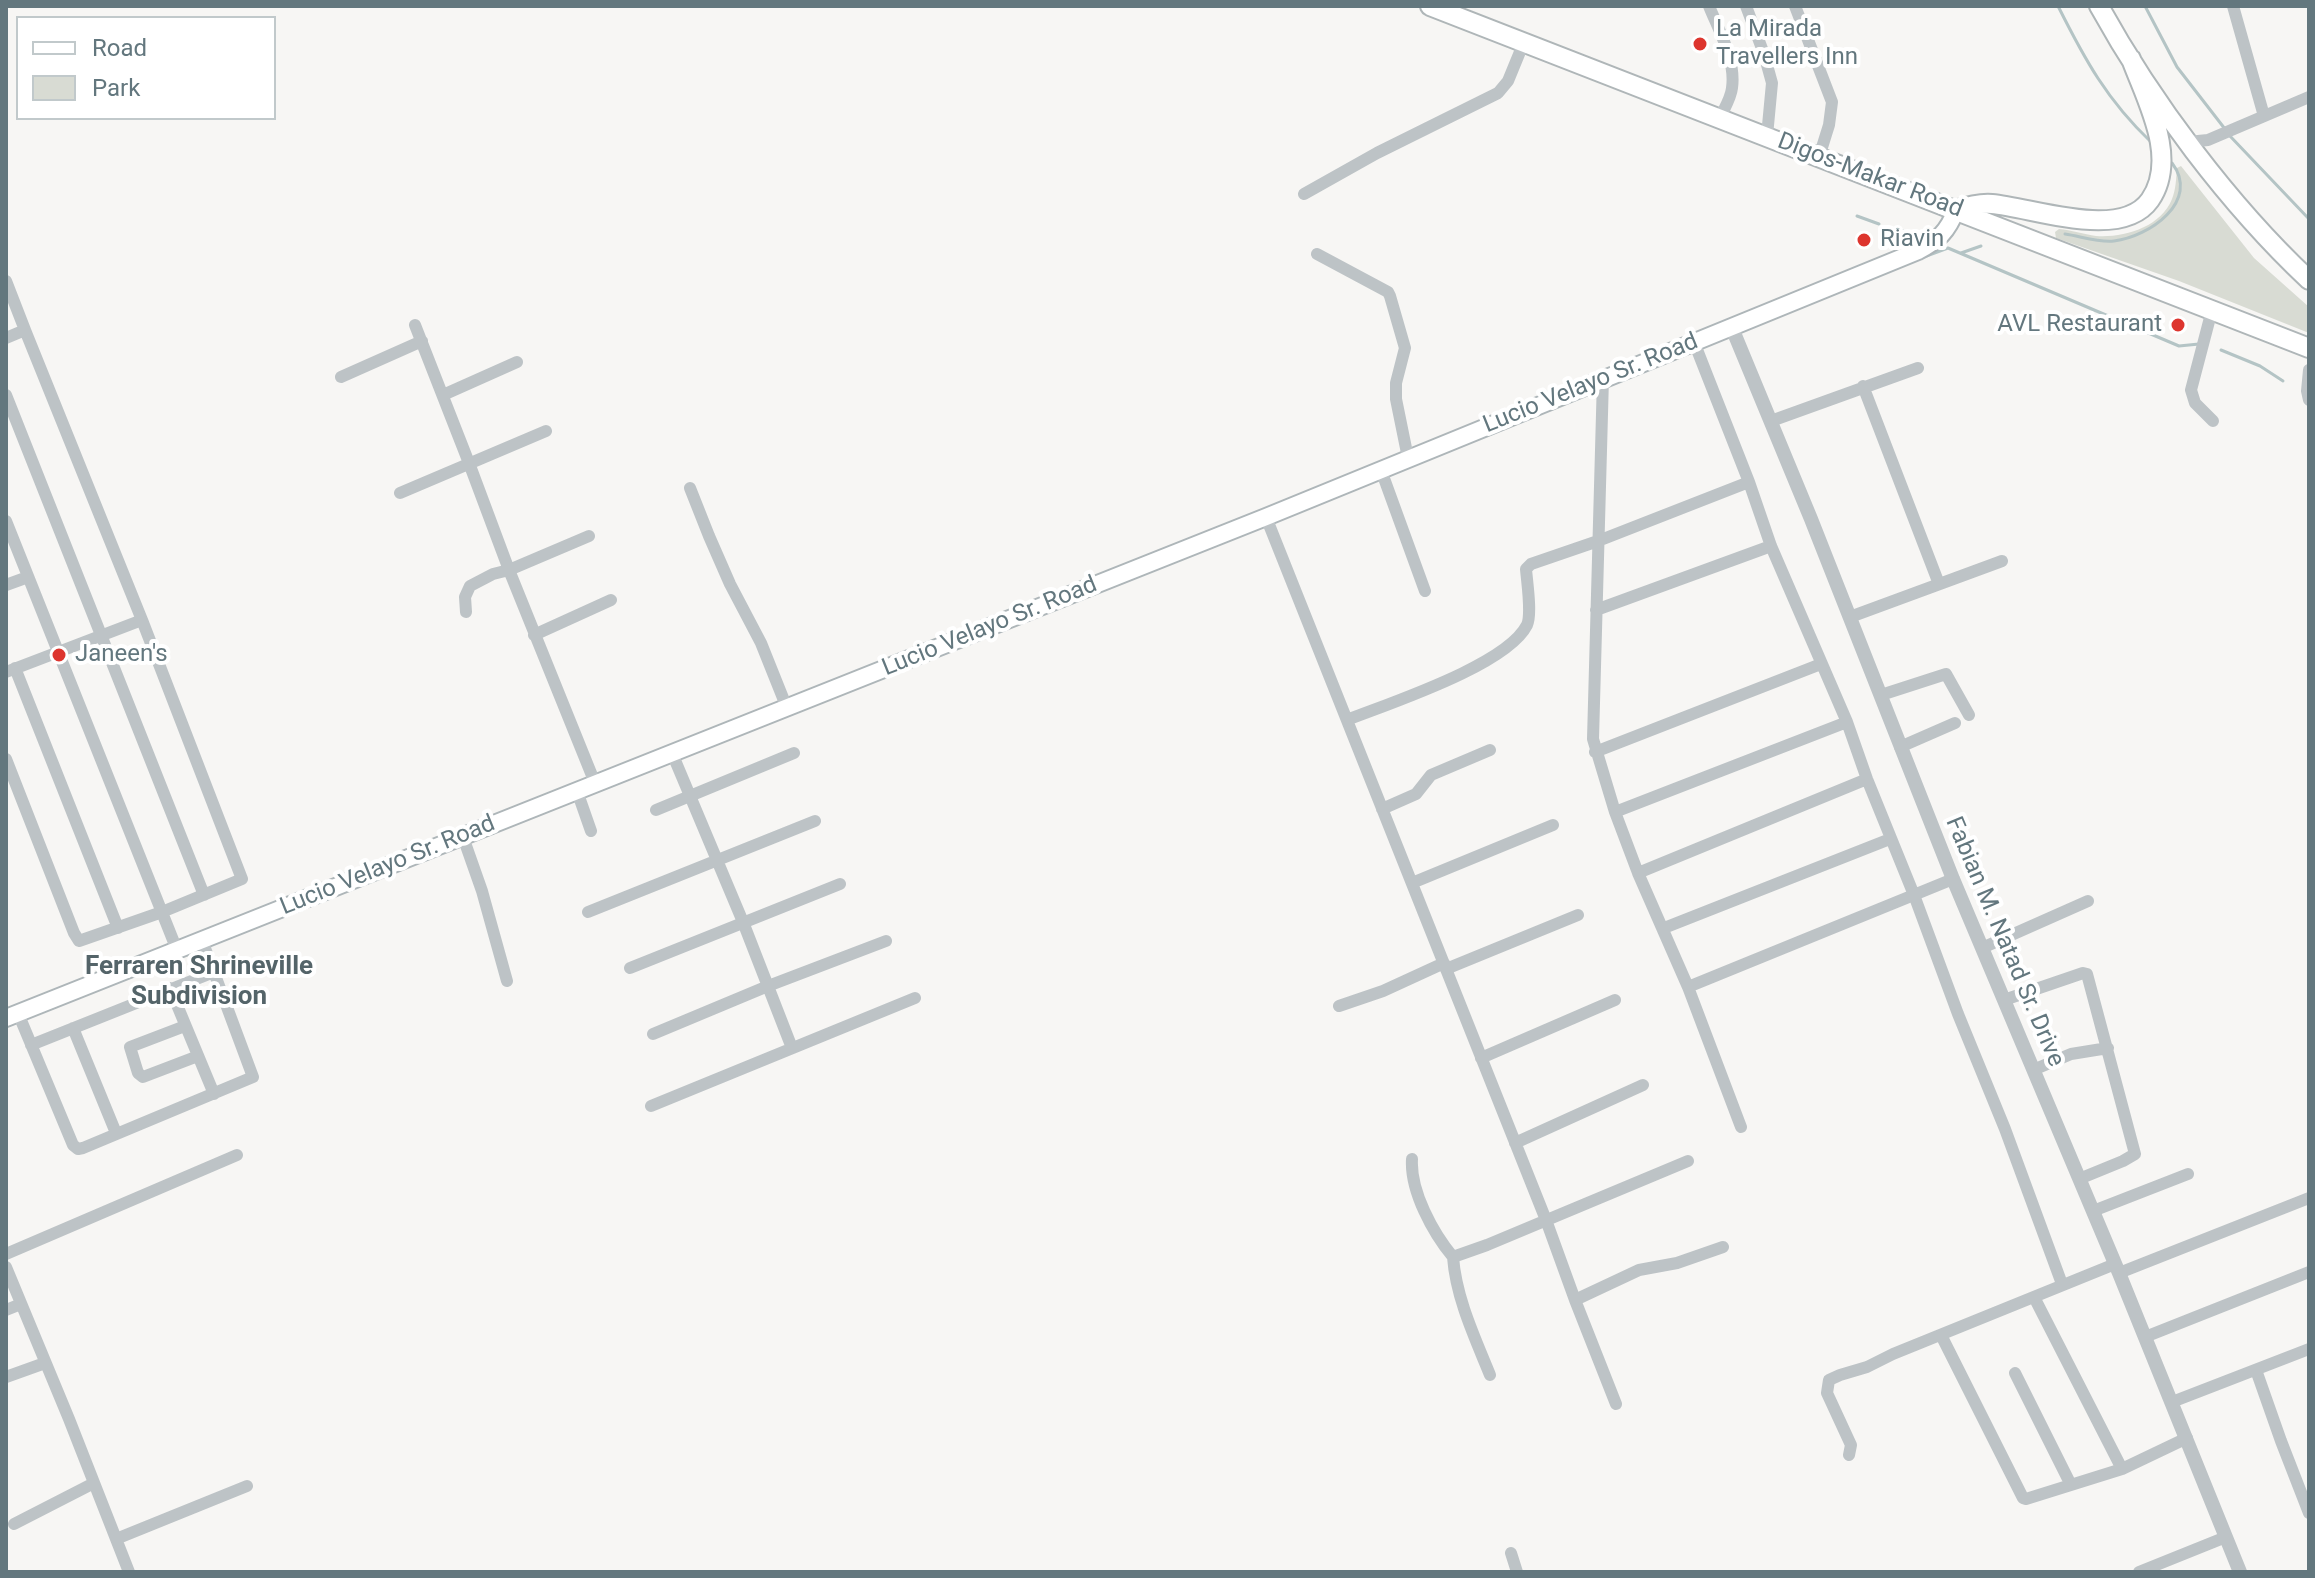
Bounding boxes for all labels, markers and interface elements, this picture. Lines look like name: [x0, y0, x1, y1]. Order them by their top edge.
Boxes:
legend: [16, 16, 276, 120]
place label: La Mirada Travellers Inn: [1716, 16, 1858, 72]
text: Road: [92, 34, 147, 62]
marker: La Mirada Travellers Inn: [1691, 35, 1709, 53]
text: Park: [92, 74, 140, 102]
street label: Digos-Makar Road: [1773, 127, 1967, 225]
place label: Riavin: [1880, 226, 1944, 254]
marker: Riavin: [1855, 231, 1873, 249]
place label: AVL Restaurant: [1997, 311, 2162, 339]
marker: AVL Restaurant: [2169, 316, 2187, 334]
street label: Lucio Velayo Sr. Road: [1479, 328, 1703, 440]
street label: Lucio Velayo Sr. Road: [878, 571, 1102, 683]
place label: Janeen's: [75, 641, 168, 669]
marker: Janeen's: [50, 646, 68, 664]
street label: Lucio Velayo Sr. Road: [276, 810, 500, 922]
street label: Fabian M. Natad Sr. Drive: [1938, 813, 2070, 1071]
district label: Ferraren Shrineville Subdivision: [85, 951, 313, 1012]

